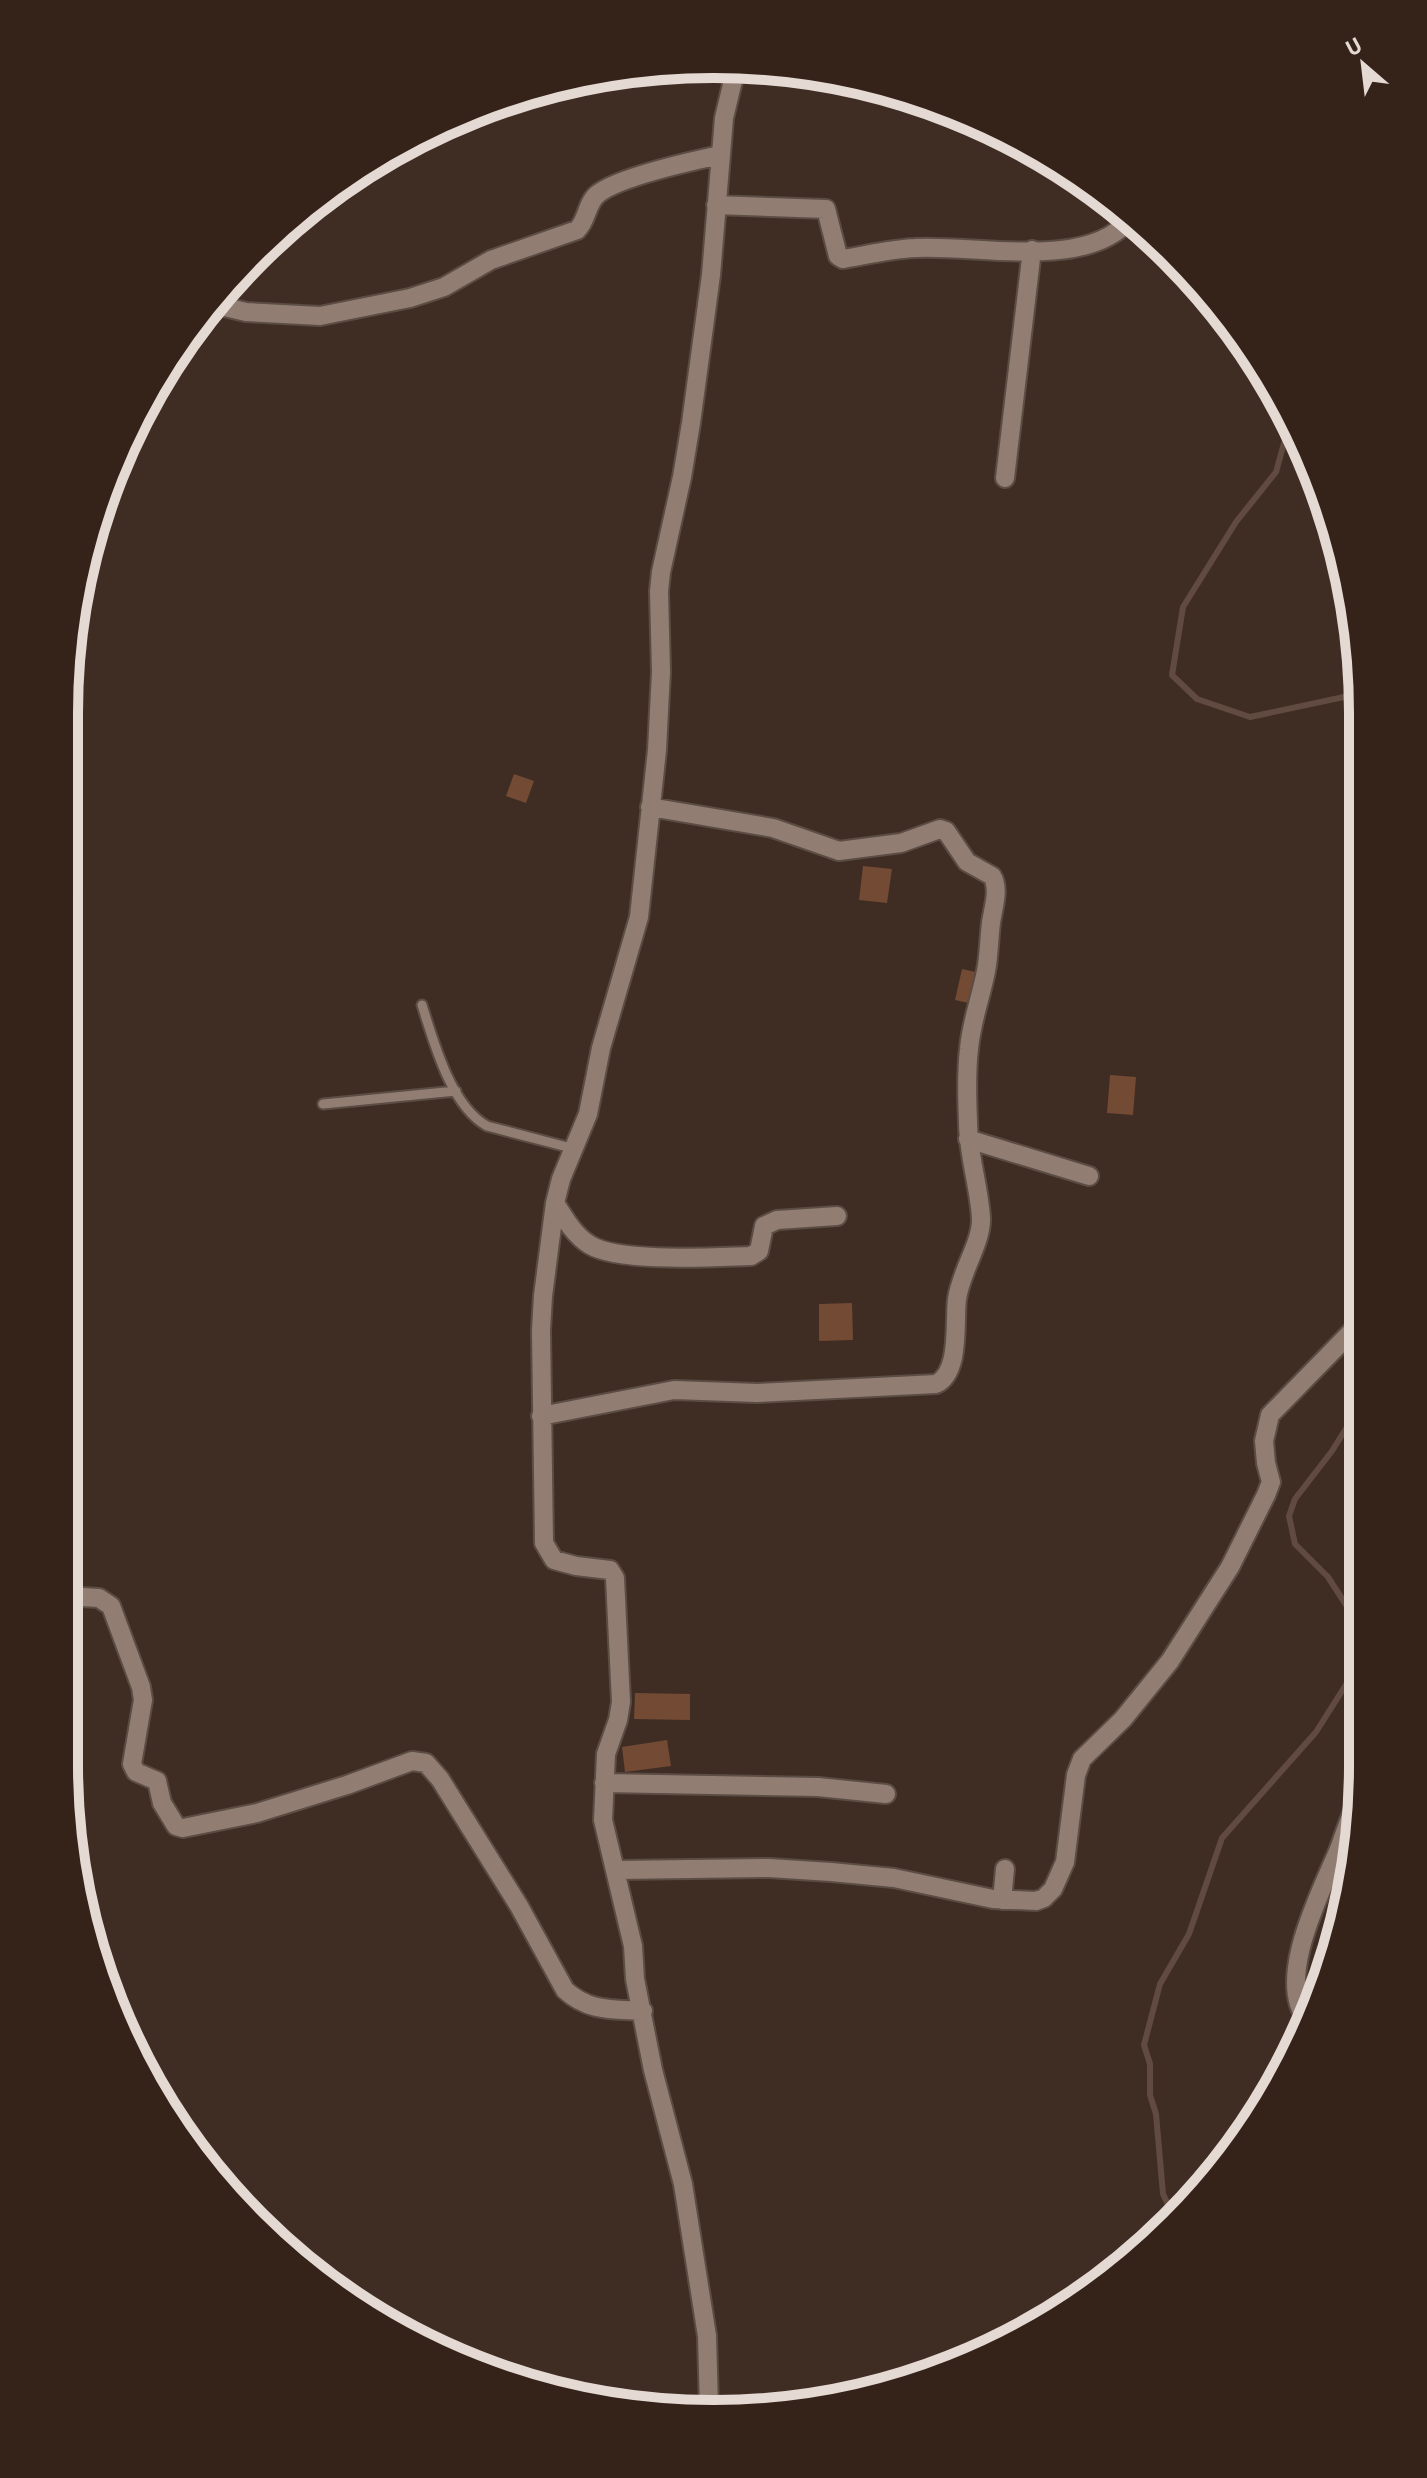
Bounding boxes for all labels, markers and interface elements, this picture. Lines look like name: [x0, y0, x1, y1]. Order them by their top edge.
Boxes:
north arrow: [1323, 24, 1403, 104]
text: U: [1341, 31, 1365, 60]

